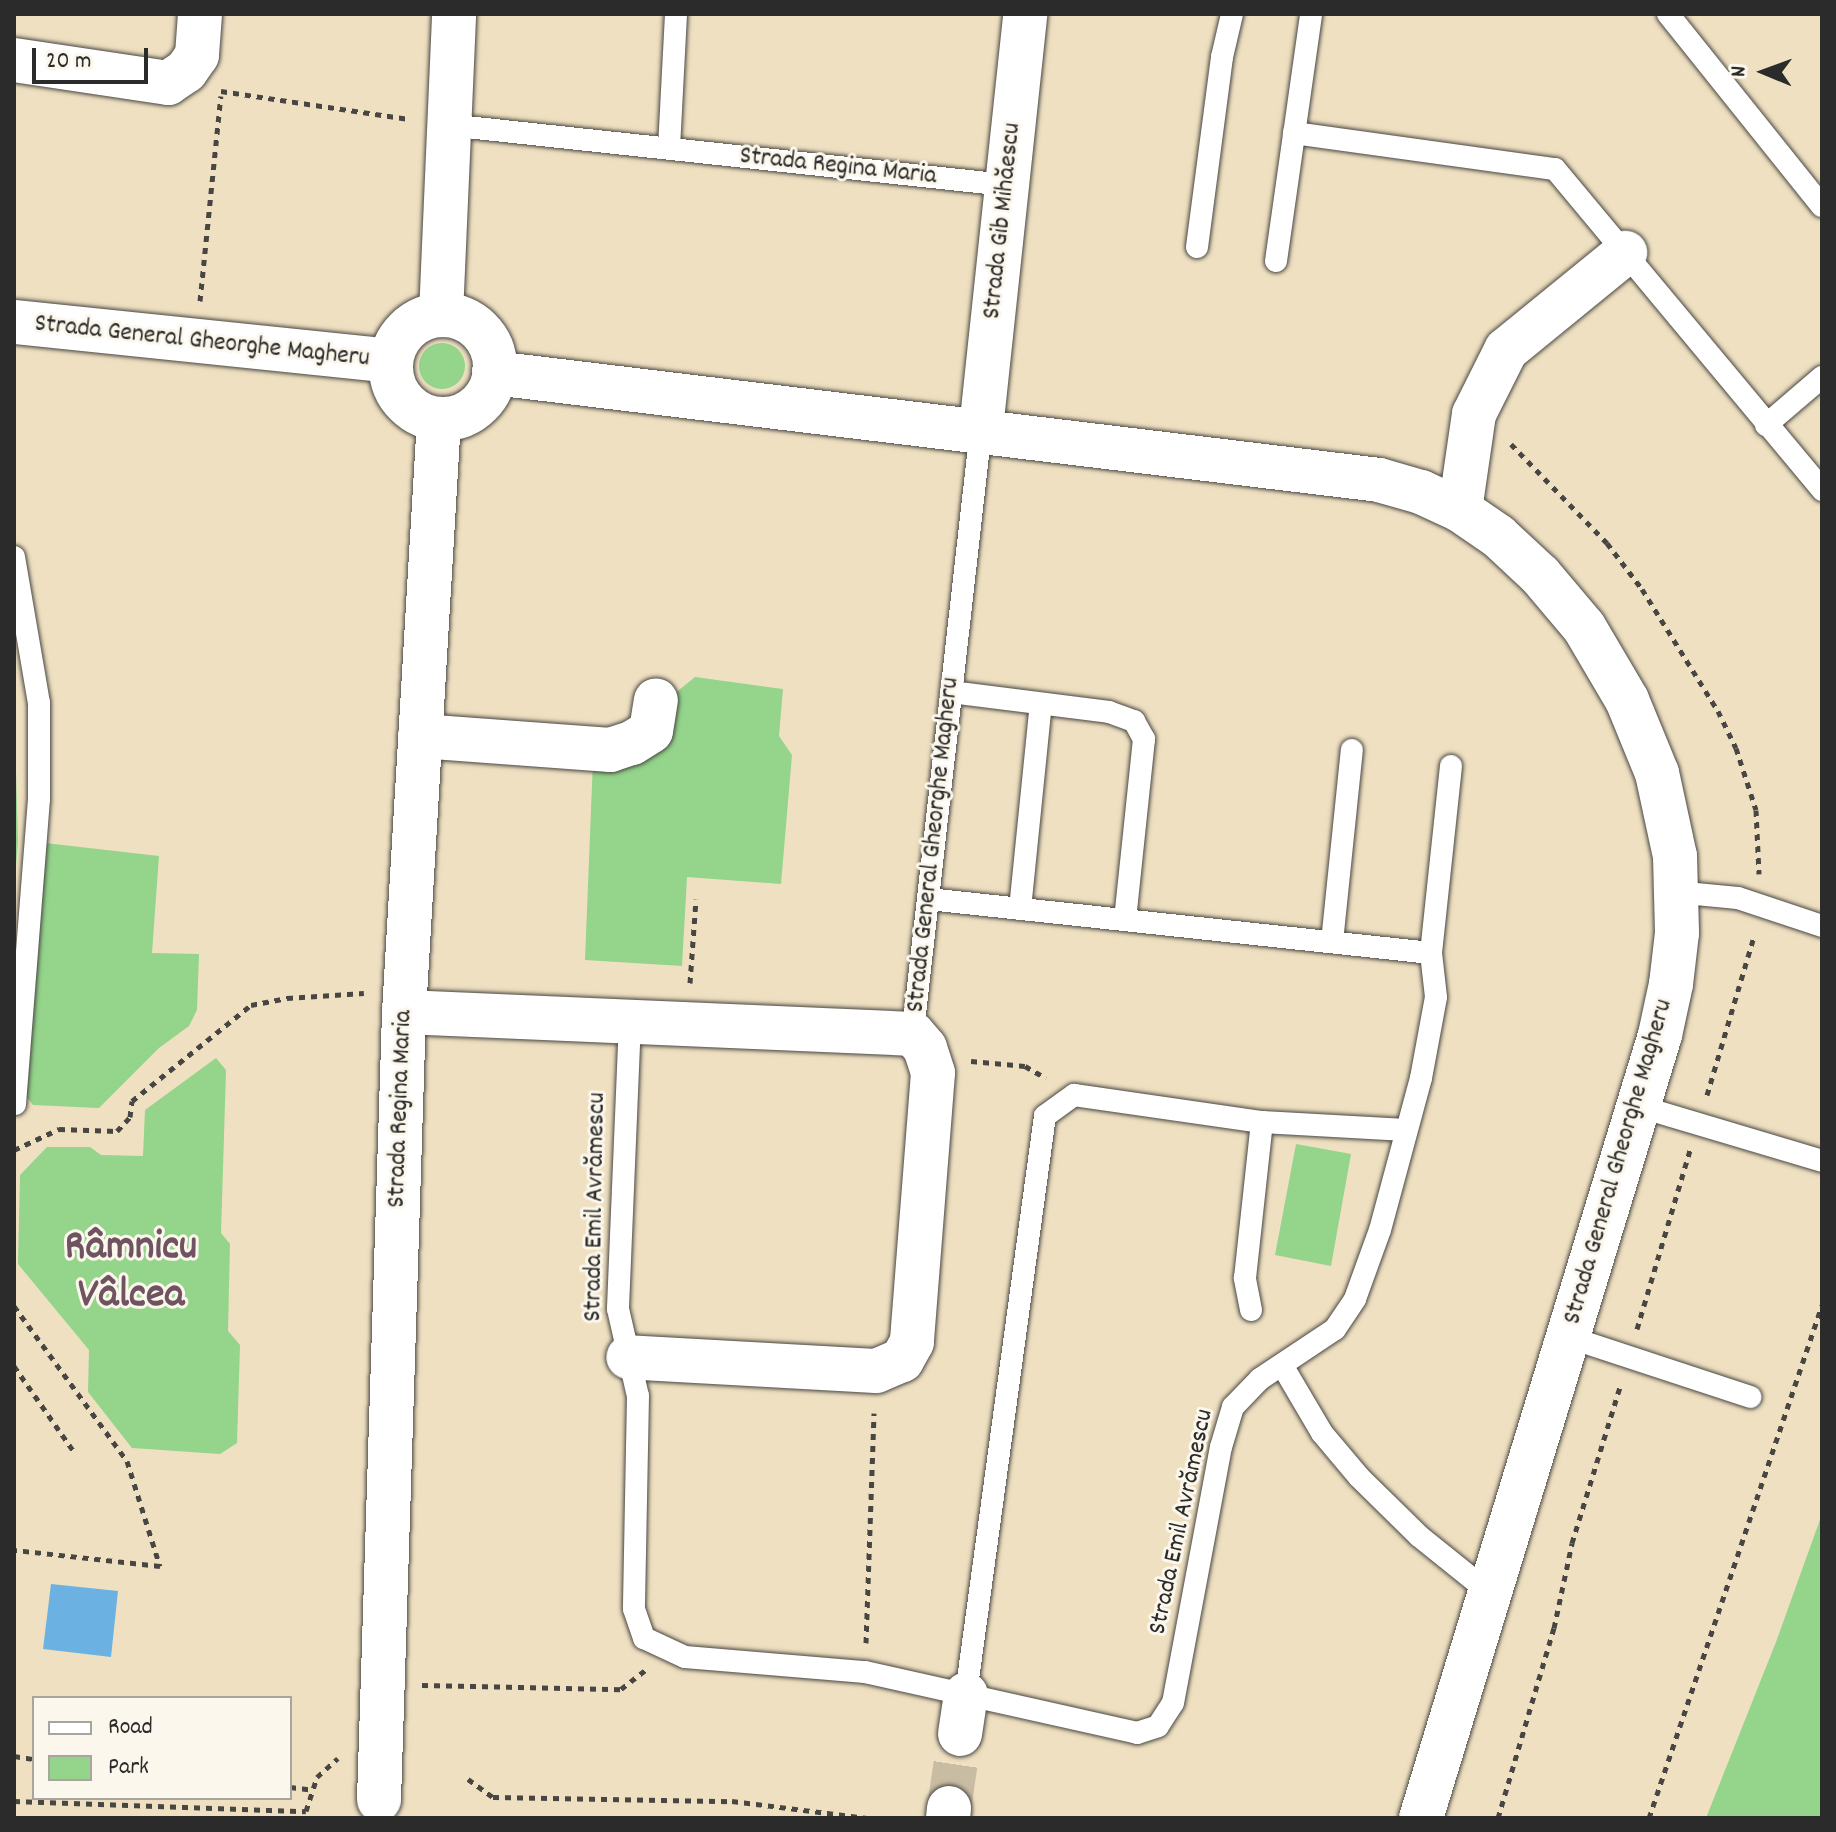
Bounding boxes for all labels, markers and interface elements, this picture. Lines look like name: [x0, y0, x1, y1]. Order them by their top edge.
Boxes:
scale bar: [36, 32, 152, 82]
north arrow: [1724, 32, 1804, 112]
text: 20 m: [46, 45, 92, 79]
text: N: [1724, 66, 1755, 77]
street label: Strada Gib Mihăescu: [977, 121, 1029, 321]
street label: Strada Regina Maria: [738, 141, 938, 193]
street label: Strada General Gheorghe Magheru: [33, 309, 371, 375]
street label: Strada General Gheorghe Magheru: [901, 676, 967, 1014]
street label: Strada General Gheorghe Magheru: [1558, 996, 1680, 1328]
street label: Strada Regina Maria: [382, 1010, 420, 1208]
street label: Strada Emil Avrămescu: [578, 1092, 614, 1322]
district label: Râmnicu Vâlcea: [65, 1224, 197, 1322]
street label: Strada Emil Avrămescu: [1143, 1407, 1221, 1637]
legend: [32, 1696, 292, 1800]
text: Road: [108, 1711, 153, 1745]
text: Park: [108, 1751, 149, 1785]

